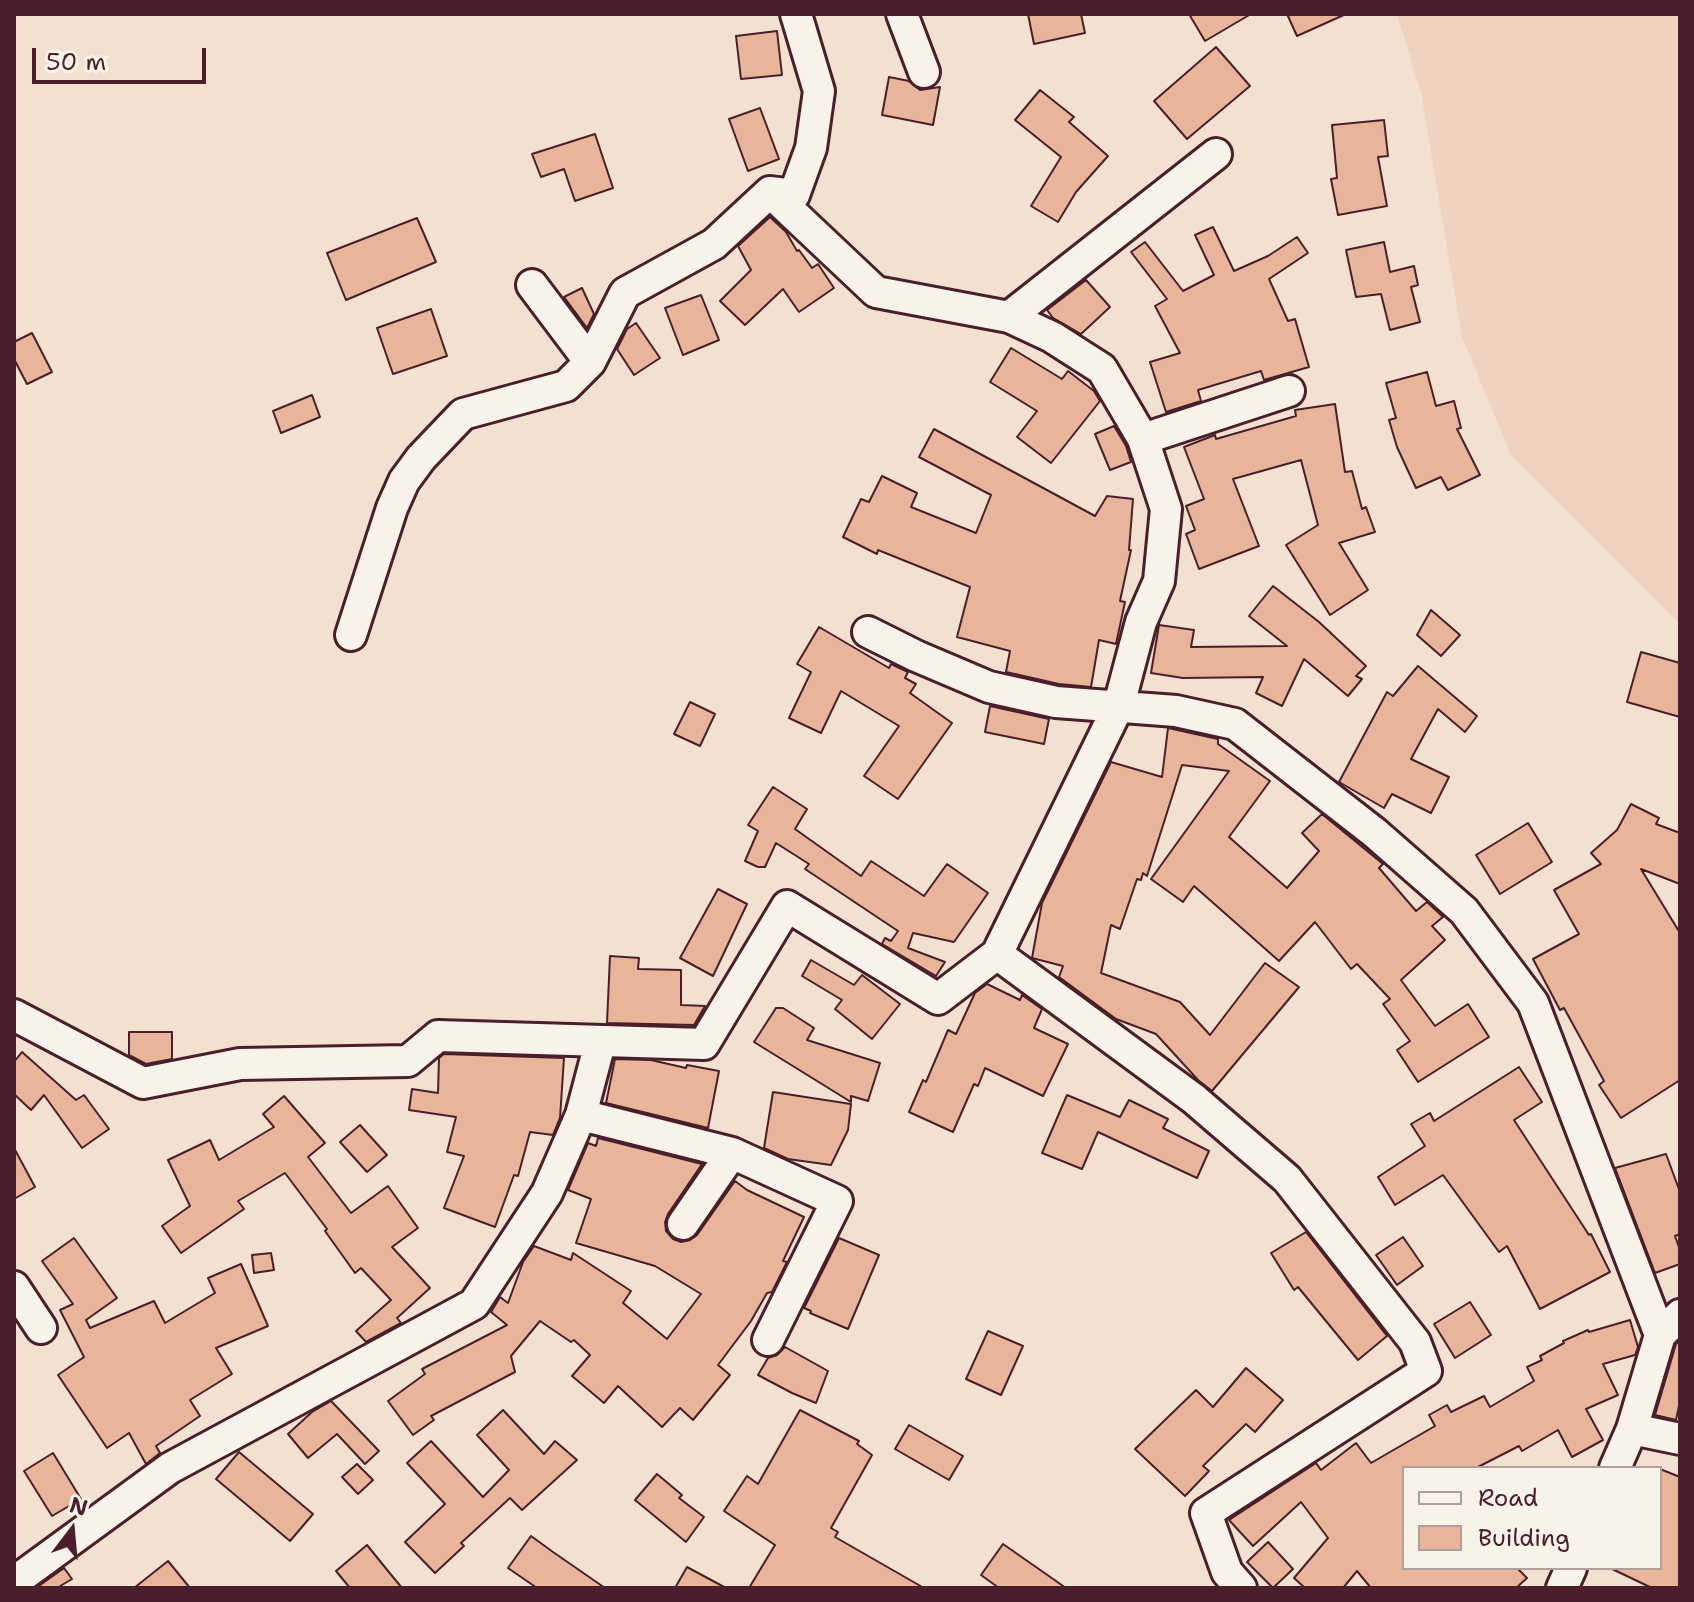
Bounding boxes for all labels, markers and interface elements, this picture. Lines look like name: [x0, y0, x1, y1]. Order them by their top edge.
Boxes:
scale bar: [36, 32, 210, 82]
text: 50 m: [46, 46, 106, 78]
legend: [1402, 1466, 1662, 1570]
text: Road: [1478, 1482, 1538, 1514]
north arrow: [32, 1490, 112, 1570]
text: N: [66, 1490, 91, 1523]
text: Building: [1478, 1522, 1570, 1554]

